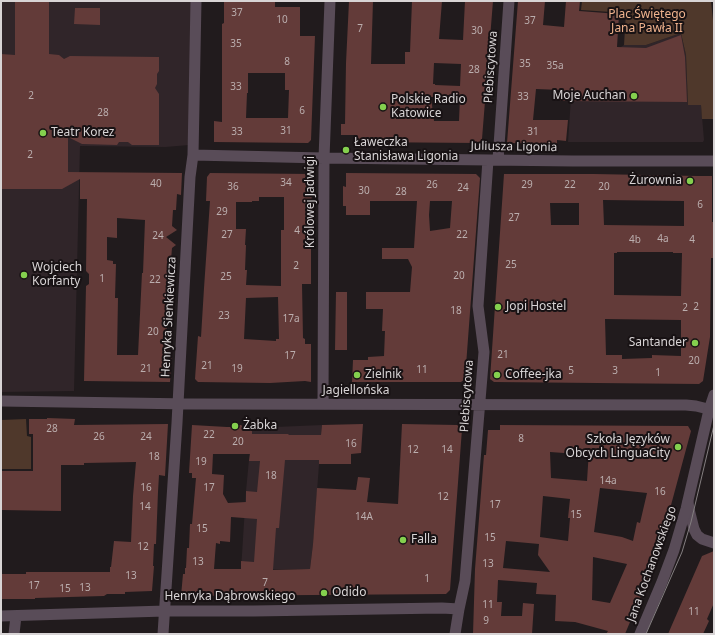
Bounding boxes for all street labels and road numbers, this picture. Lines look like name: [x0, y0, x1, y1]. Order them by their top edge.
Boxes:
street label: Plebiscytowa: [481, 30, 501, 104]
street label: Juliusza Ligonia: [470, 139, 558, 155]
street label: Królowej Jadwigi: [304, 156, 318, 248]
street label: Henryka Sienkiewicza: [159, 256, 179, 378]
street label: Plebiscytowa: [457, 359, 477, 433]
street label: Jagiellońska: [322, 384, 390, 398]
street label: Jana Kochanowskiego: [624, 504, 680, 624]
street label: Henryka Dąbrowskiego: [164, 590, 296, 604]

